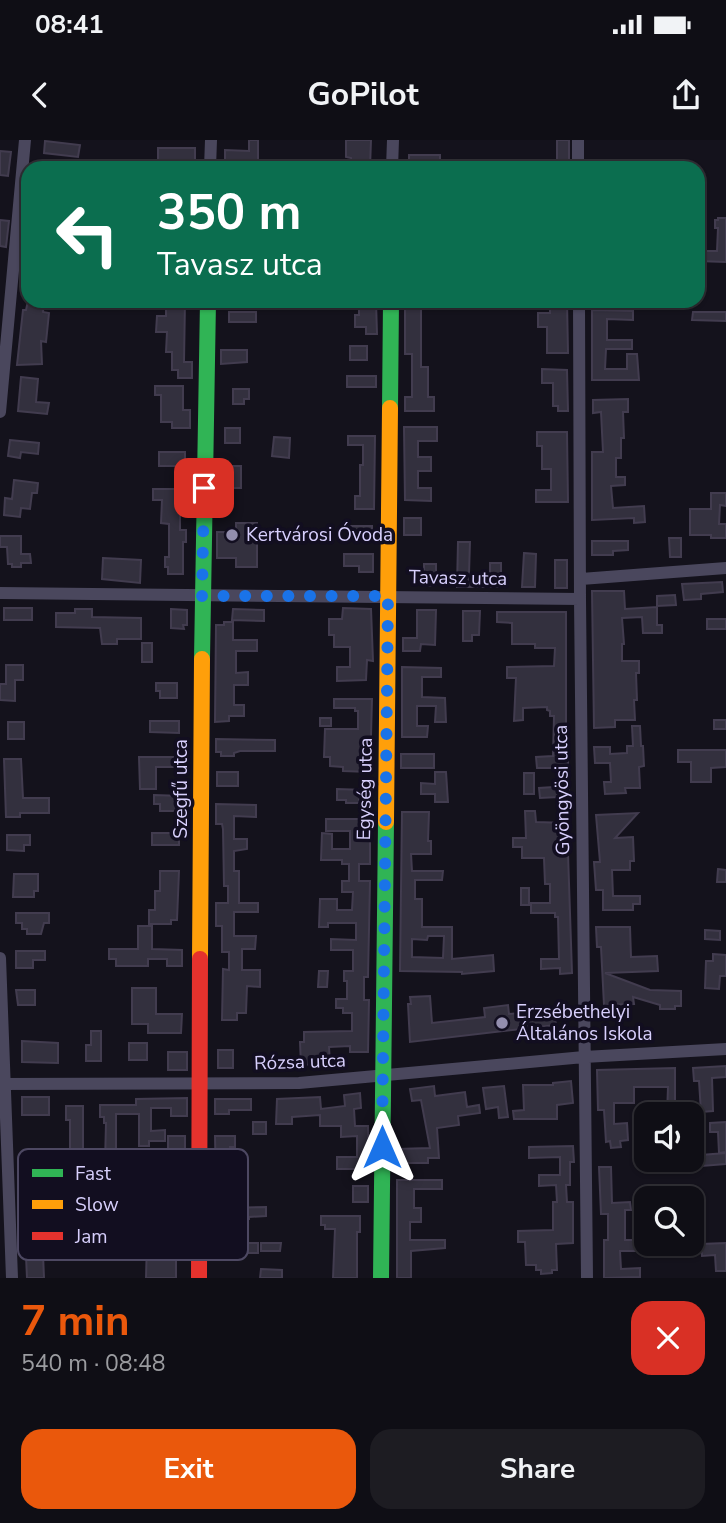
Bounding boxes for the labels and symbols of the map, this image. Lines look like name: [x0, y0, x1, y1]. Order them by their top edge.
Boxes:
pin: [174, 458, 234, 518]
place label: Kertvárosi Óvoda: [246, 522, 393, 548]
marker: Kertvárosi Óvoda: [224, 527, 240, 543]
street label: Tavasz utca: [409, 564, 507, 592]
street label: Gyöngyösi utca: [548, 725, 576, 855]
street label: Egység utca: [351, 737, 379, 841]
street label: Szegfű utca: [168, 739, 194, 839]
place label: Erzsébethelyi Általános Iskola: [516, 999, 653, 1047]
marker: Erzsébethelyi Általános Iskola: [494, 1015, 510, 1031]
street label: Rózsa utca: [254, 1047, 346, 1077]
position arrow: [345, 1110, 419, 1184]
legend: [18, 1149, 248, 1260]
text: Fast: [75, 1161, 111, 1187]
text: Slow: [75, 1192, 119, 1218]
text: Jam: [74, 1224, 108, 1250]

